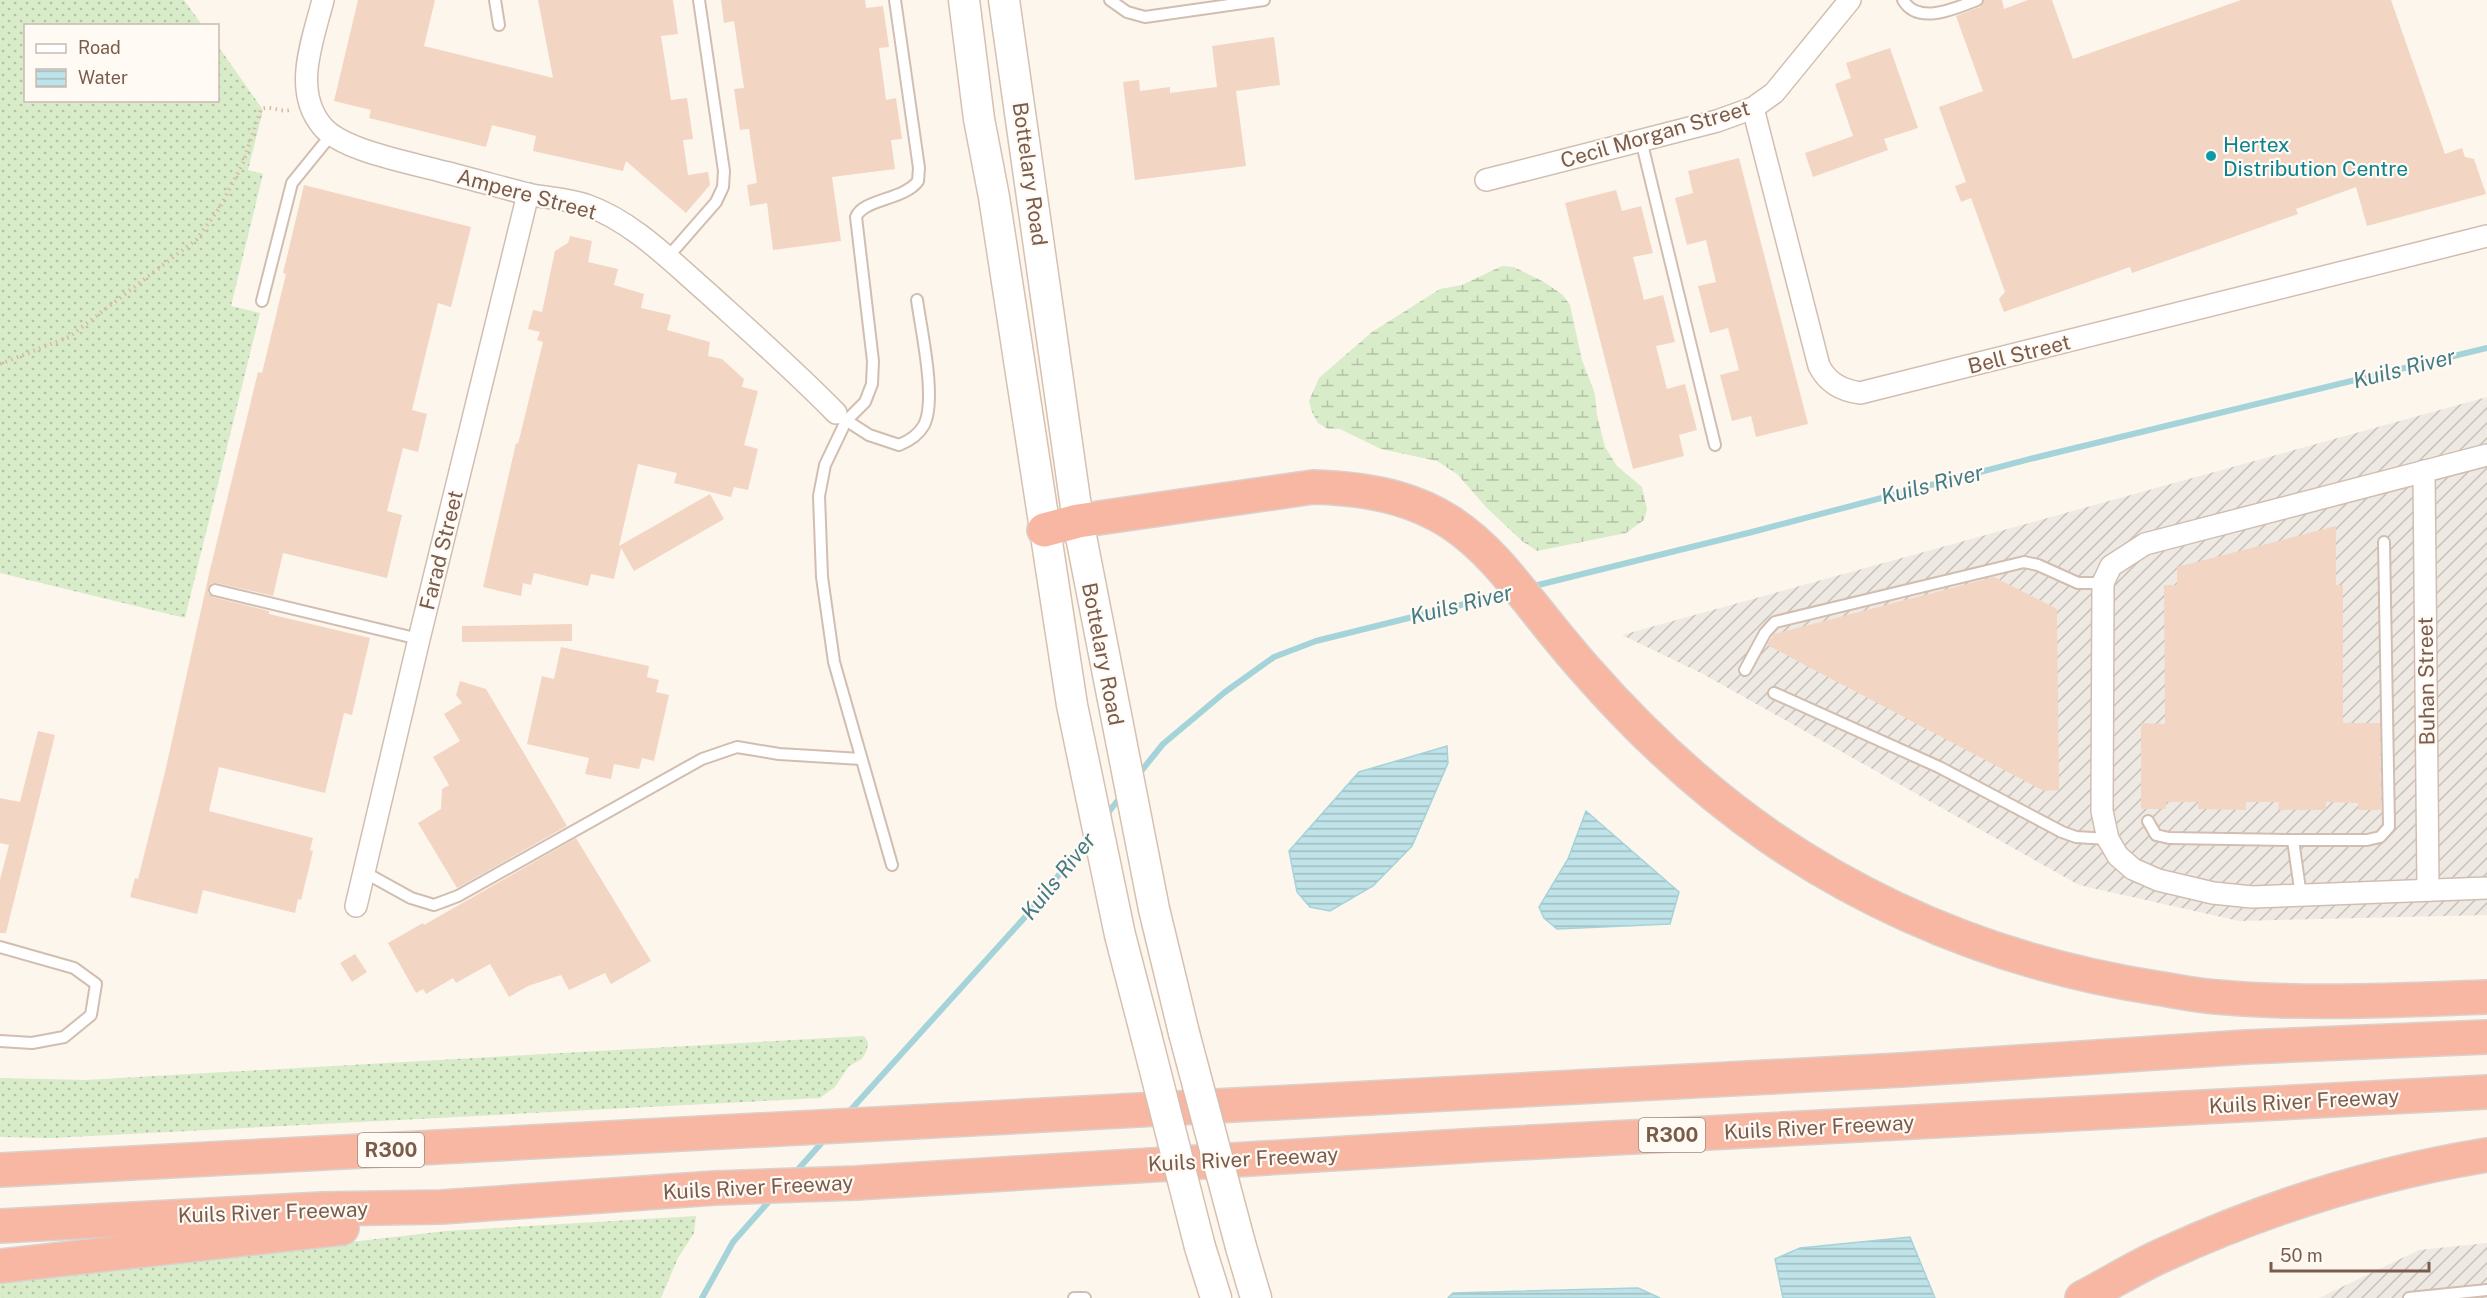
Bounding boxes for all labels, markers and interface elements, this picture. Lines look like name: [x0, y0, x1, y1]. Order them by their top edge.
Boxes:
legend: [24, 24, 219, 102]
text: Road: [78, 37, 121, 58]
text: Water: [78, 67, 128, 88]
street label: Cecil Morgan Street: [1558, 95, 1752, 173]
street label: Bottelary Road: [1008, 101, 1052, 247]
place label: Hertex Distribution Centre: [2223, 132, 2408, 181]
marker: Hertex Distribution Centre: [2204, 149, 2218, 163]
street label: Ampere Street: [454, 163, 600, 225]
street label: Bell Street: [1965, 329, 2073, 379]
water label: Kuils River: [2350, 343, 2458, 393]
water label: Kuils River: [1878, 459, 1986, 509]
street label: Farad Street: [414, 488, 468, 612]
water label: Kuils River: [1407, 579, 1515, 629]
street label: Bottelary Road: [1077, 581, 1129, 727]
street label: Buhan Street: [2412, 616, 2440, 746]
water label: Kuils River: [1015, 827, 1101, 925]
street label: Kuils River Freeway: [2208, 1084, 2400, 1118]
street label: Kuils River Freeway: [1723, 1110, 1915, 1144]
road number: R300: [1639, 1118, 1705, 1152]
road number: R300: [358, 1133, 424, 1167]
street label: Kuils River Freeway: [1147, 1142, 1339, 1176]
street label: Kuils River Freeway: [662, 1170, 854, 1204]
street label: Kuils River Freeway: [177, 1196, 369, 1228]
scale bar: [2271, 1235, 2428, 1273]
text: 50 m: [2280, 1245, 2323, 1266]

